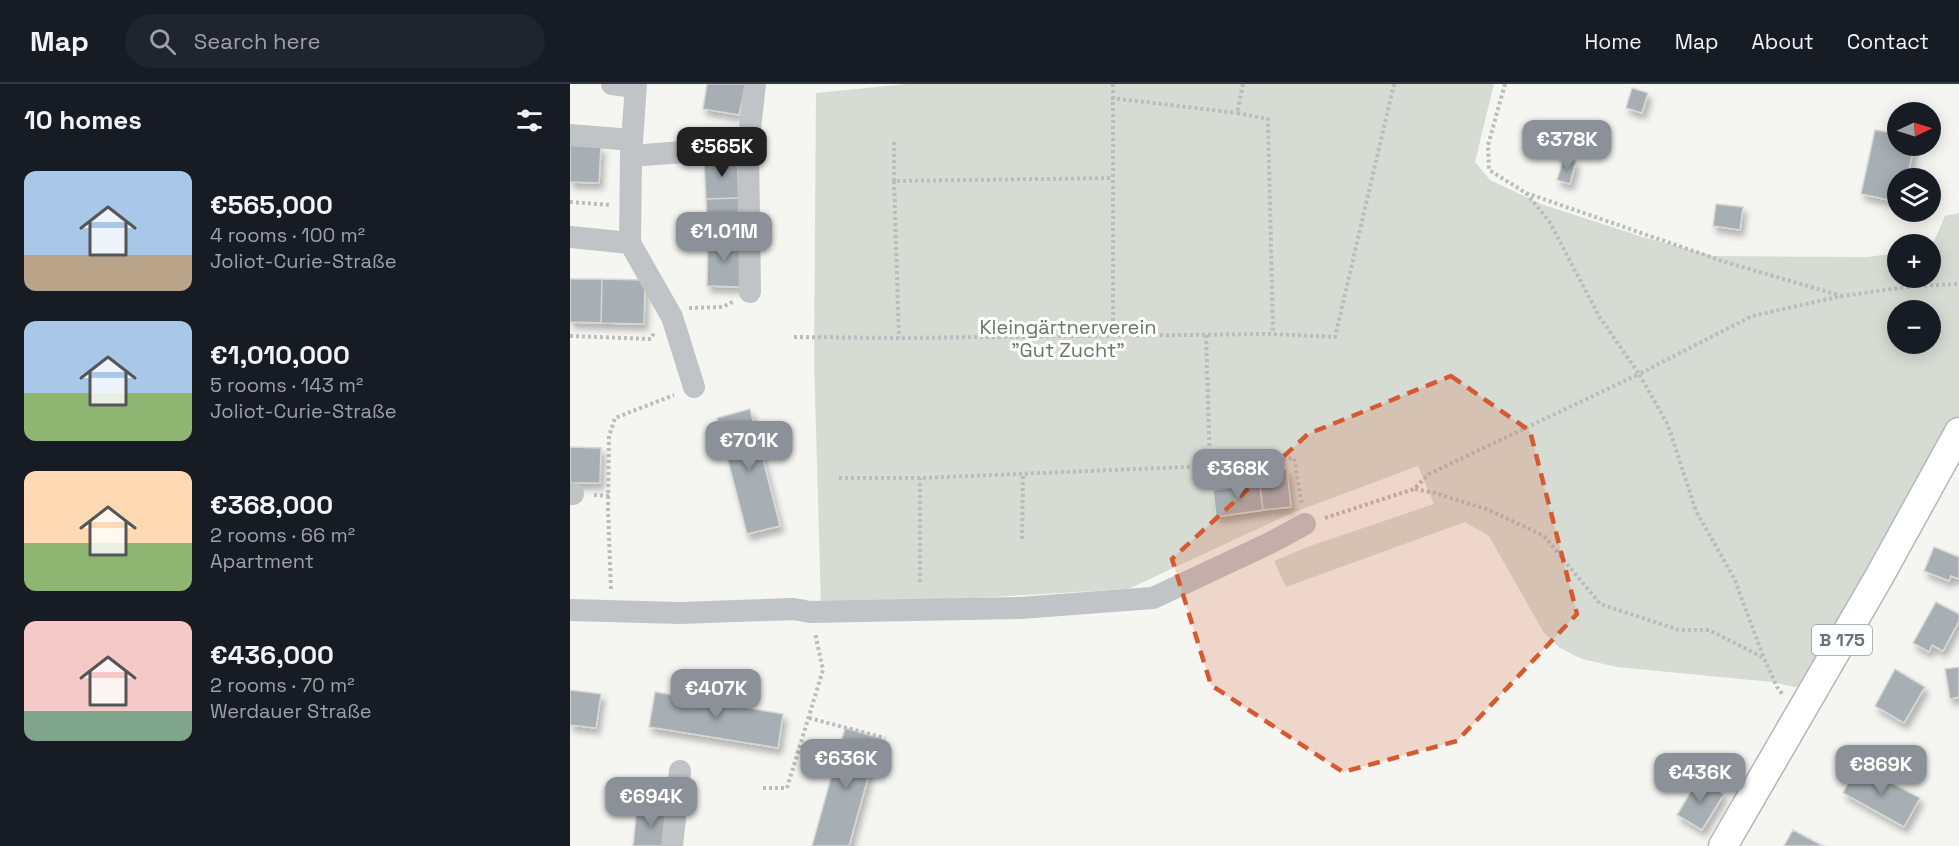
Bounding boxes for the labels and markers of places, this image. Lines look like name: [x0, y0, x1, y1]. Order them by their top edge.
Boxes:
pin: €378K: [1525, 120, 1609, 171]
pin: €565K: [680, 127, 764, 178]
pin: €1.01M: [675, 212, 773, 263]
pin: €701K: [707, 421, 791, 472]
pin: €368K: [1196, 449, 1280, 500]
pin: €407K: [674, 669, 758, 720]
pin: €636K: [804, 739, 888, 790]
pin: €869K: [1839, 745, 1923, 796]
pin: €436K: [1658, 753, 1742, 804]
pin: €694K: [609, 777, 693, 828]

